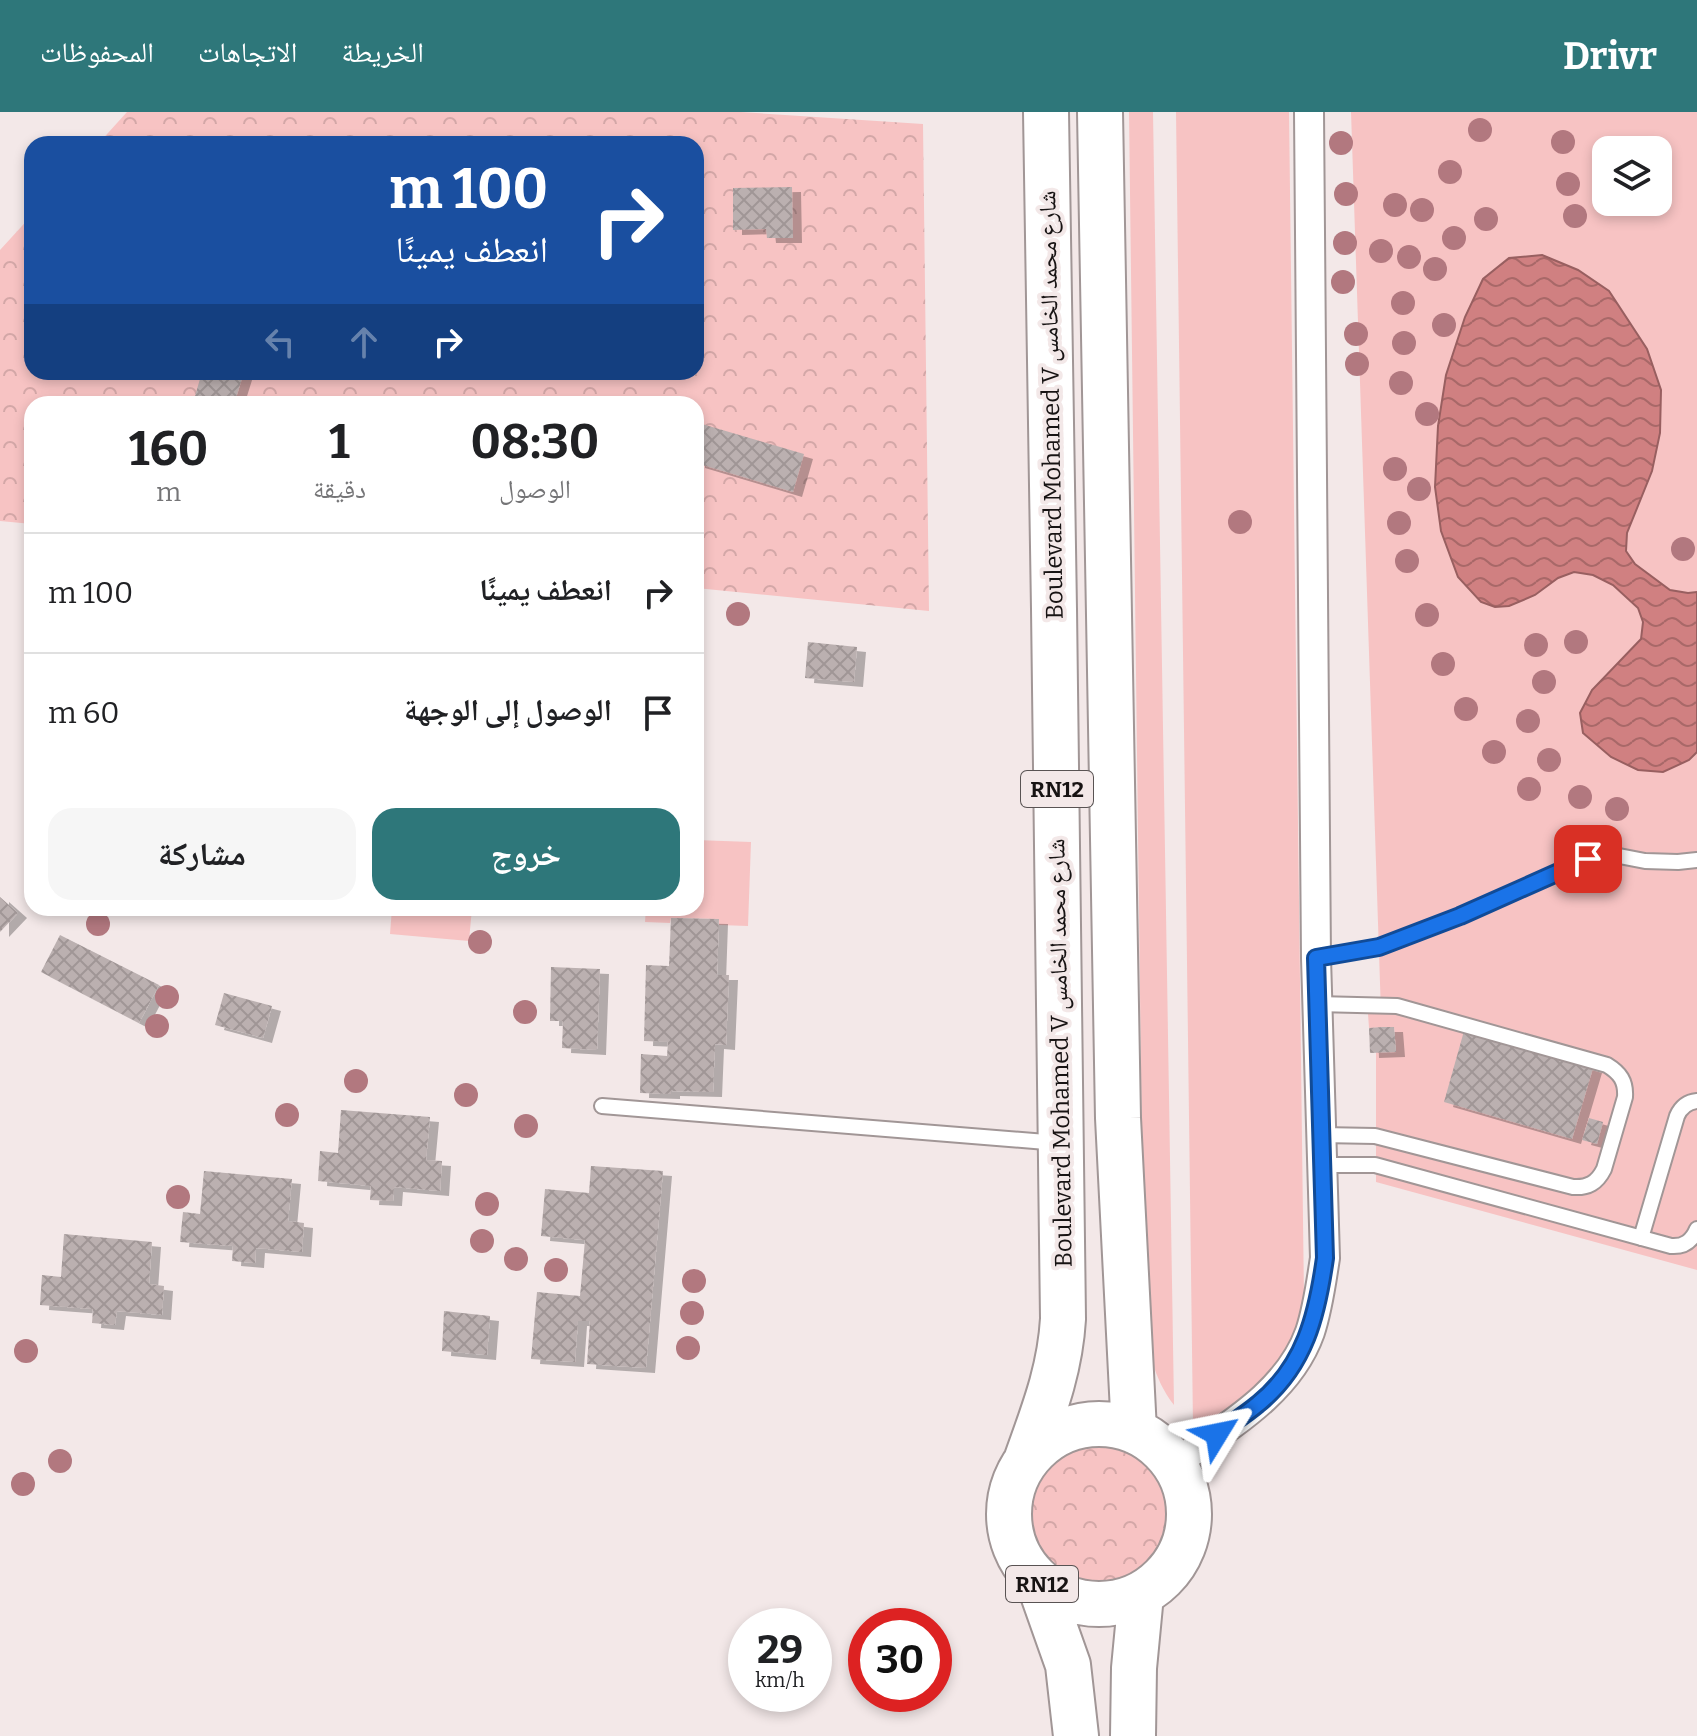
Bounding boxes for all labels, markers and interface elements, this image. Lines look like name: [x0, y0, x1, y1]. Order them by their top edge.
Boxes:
text: Drivr: [1563, 33, 1657, 79]
text: المحفوظات: [40, 36, 154, 69]
text: الاتجاهات: [198, 36, 297, 69]
text: الخريطة: [341, 36, 424, 69]
map controls: [1592, 136, 1672, 216]
button: layers: [1592, 136, 1672, 216]
text: 100 m: [389, 156, 548, 223]
icon: right: [576, 168, 680, 272]
street label: Boulevard Mohamed V شارع محمد الخامس: [1033, 190, 1070, 620]
text: انعطف يمينًا: [396, 228, 548, 272]
icon: left: [258, 320, 302, 364]
icon: ahead: [342, 320, 386, 364]
icon: right: [426, 320, 470, 364]
text: 1: [329, 413, 350, 471]
text: 08:30: [471, 413, 599, 471]
text: 160: [129, 420, 208, 478]
text: دقيقة: [313, 474, 366, 505]
text: الوصول: [499, 474, 571, 505]
text: m: [156, 477, 181, 508]
icon: right: [636, 571, 680, 615]
text: انعطف يمينًا: [479, 572, 612, 608]
text: 100 m: [48, 575, 133, 611]
icon: arrive: [636, 691, 680, 735]
text: الوصول إلى الوجهة: [404, 692, 612, 728]
text: 60 m: [48, 695, 119, 731]
road number: RN12: [1021, 771, 1093, 807]
button: مشاركة: [48, 808, 356, 900]
button: خروج: [372, 808, 680, 900]
pin: [1554, 825, 1622, 893]
icon: arrive: [1566, 837, 1610, 881]
street label: Boulevard Mohamed V شارع محمد الخامس: [1042, 838, 1079, 1268]
position arrow: [1175, 1392, 1259, 1476]
road number: RN12: [1006, 1566, 1078, 1602]
speed limit sign: 30: [848, 1608, 952, 1712]
text: 29: [757, 1626, 803, 1674]
text: km/h: [755, 1668, 805, 1692]

